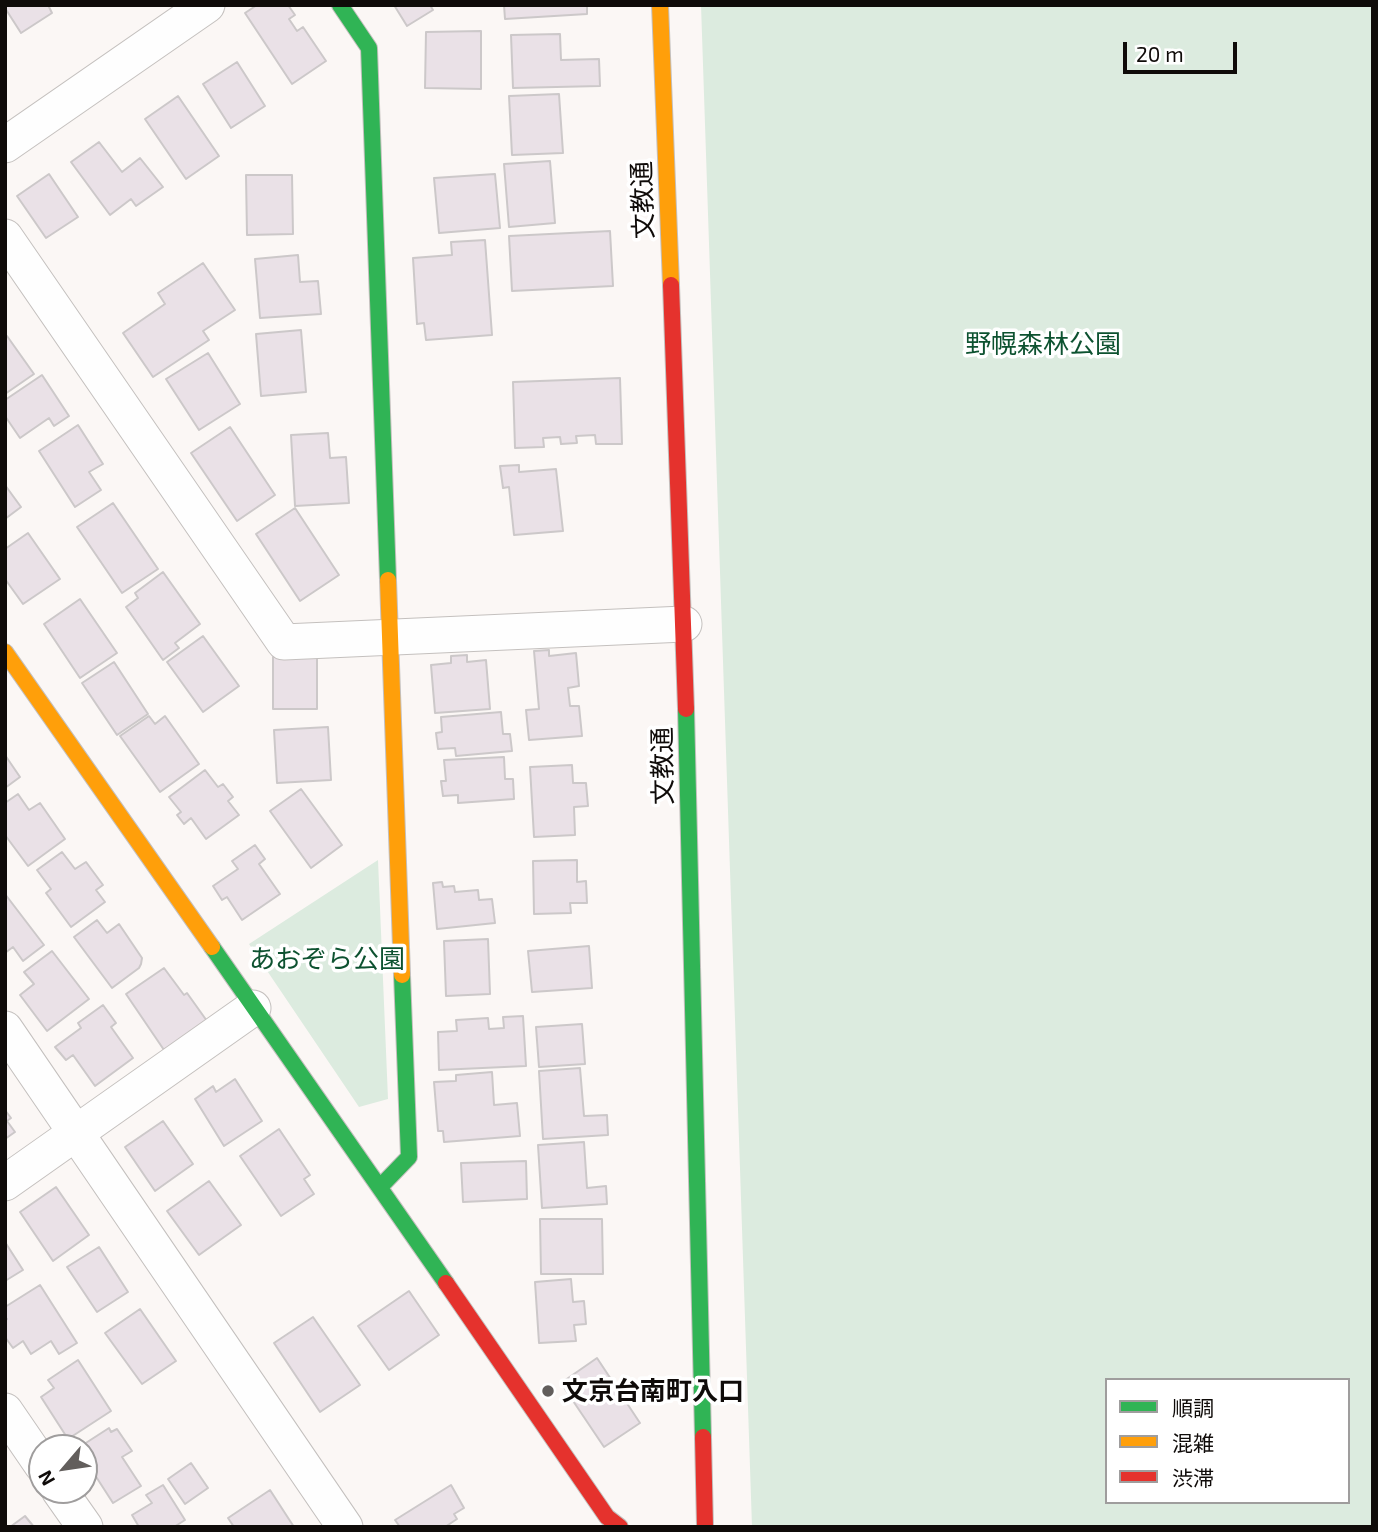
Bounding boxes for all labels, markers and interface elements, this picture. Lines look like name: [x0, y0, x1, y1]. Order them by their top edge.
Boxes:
scale bar: [1126, 28, 1240, 72]
text: 20 m: [1136, 41, 1184, 66]
street label: 文教通: [626, 160, 660, 240]
park label: 野幌森林公園: [965, 328, 1121, 360]
street label: 文教通: [647, 727, 679, 805]
park label: あおぞら公園: [249, 943, 405, 975]
place label: 文京台南町入口: [562, 1375, 744, 1407]
legend: [1105, 1378, 1350, 1504]
marker: 文京台南町入口: [540, 1383, 556, 1399]
text: 順調: [1172, 1395, 1214, 1420]
text: 混雑: [1172, 1430, 1214, 1455]
north arrow: [28, 1434, 98, 1504]
text: 渋滞: [1172, 1465, 1214, 1490]
text: N: [33, 1467, 59, 1490]

